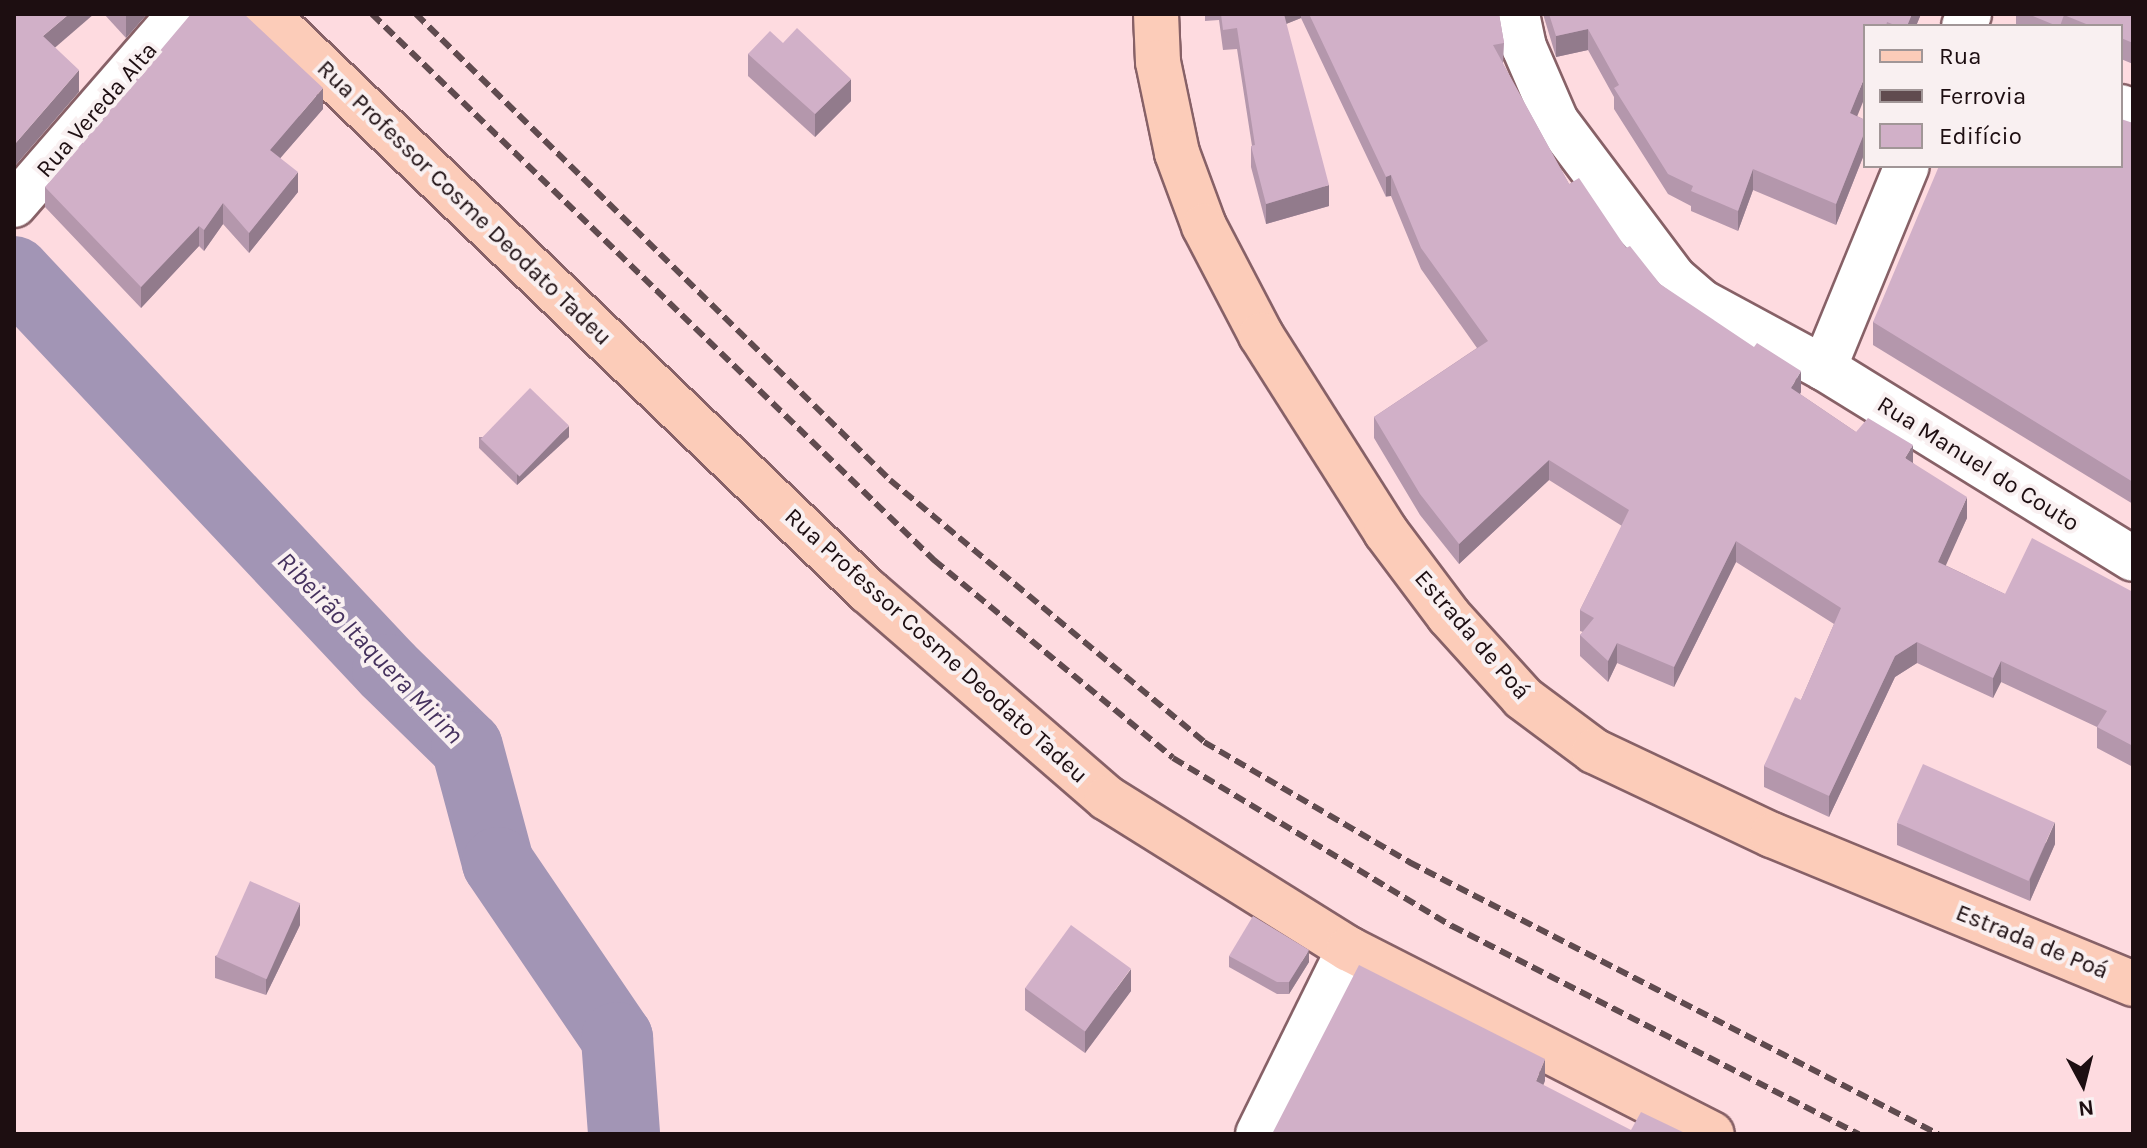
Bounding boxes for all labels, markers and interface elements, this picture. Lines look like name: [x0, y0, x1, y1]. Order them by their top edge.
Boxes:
legend: [1863, 24, 2123, 168]
street label: Rua Vereda Alta: [30, 36, 164, 184]
text: Rua: [1939, 42, 1981, 70]
street label: Rua Professor Cosme Deodato Tadeu: [311, 54, 617, 352]
text: Ferrovia: [1939, 82, 2026, 110]
text: Edifício: [1939, 122, 2022, 150]
street label: Rua Manuel do Couto: [1872, 390, 2084, 538]
street label: Rua Professor Cosme Deodato Tadeu: [778, 502, 1094, 790]
water label: Ribeirão Itaquera Mirim: [270, 545, 470, 751]
street label: Estrada de Poá: [1408, 564, 1536, 706]
street label: Estrada de Poá: [1952, 898, 2112, 986]
north arrow: [2043, 1044, 2123, 1124]
text: N: [2077, 1094, 2095, 1122]

